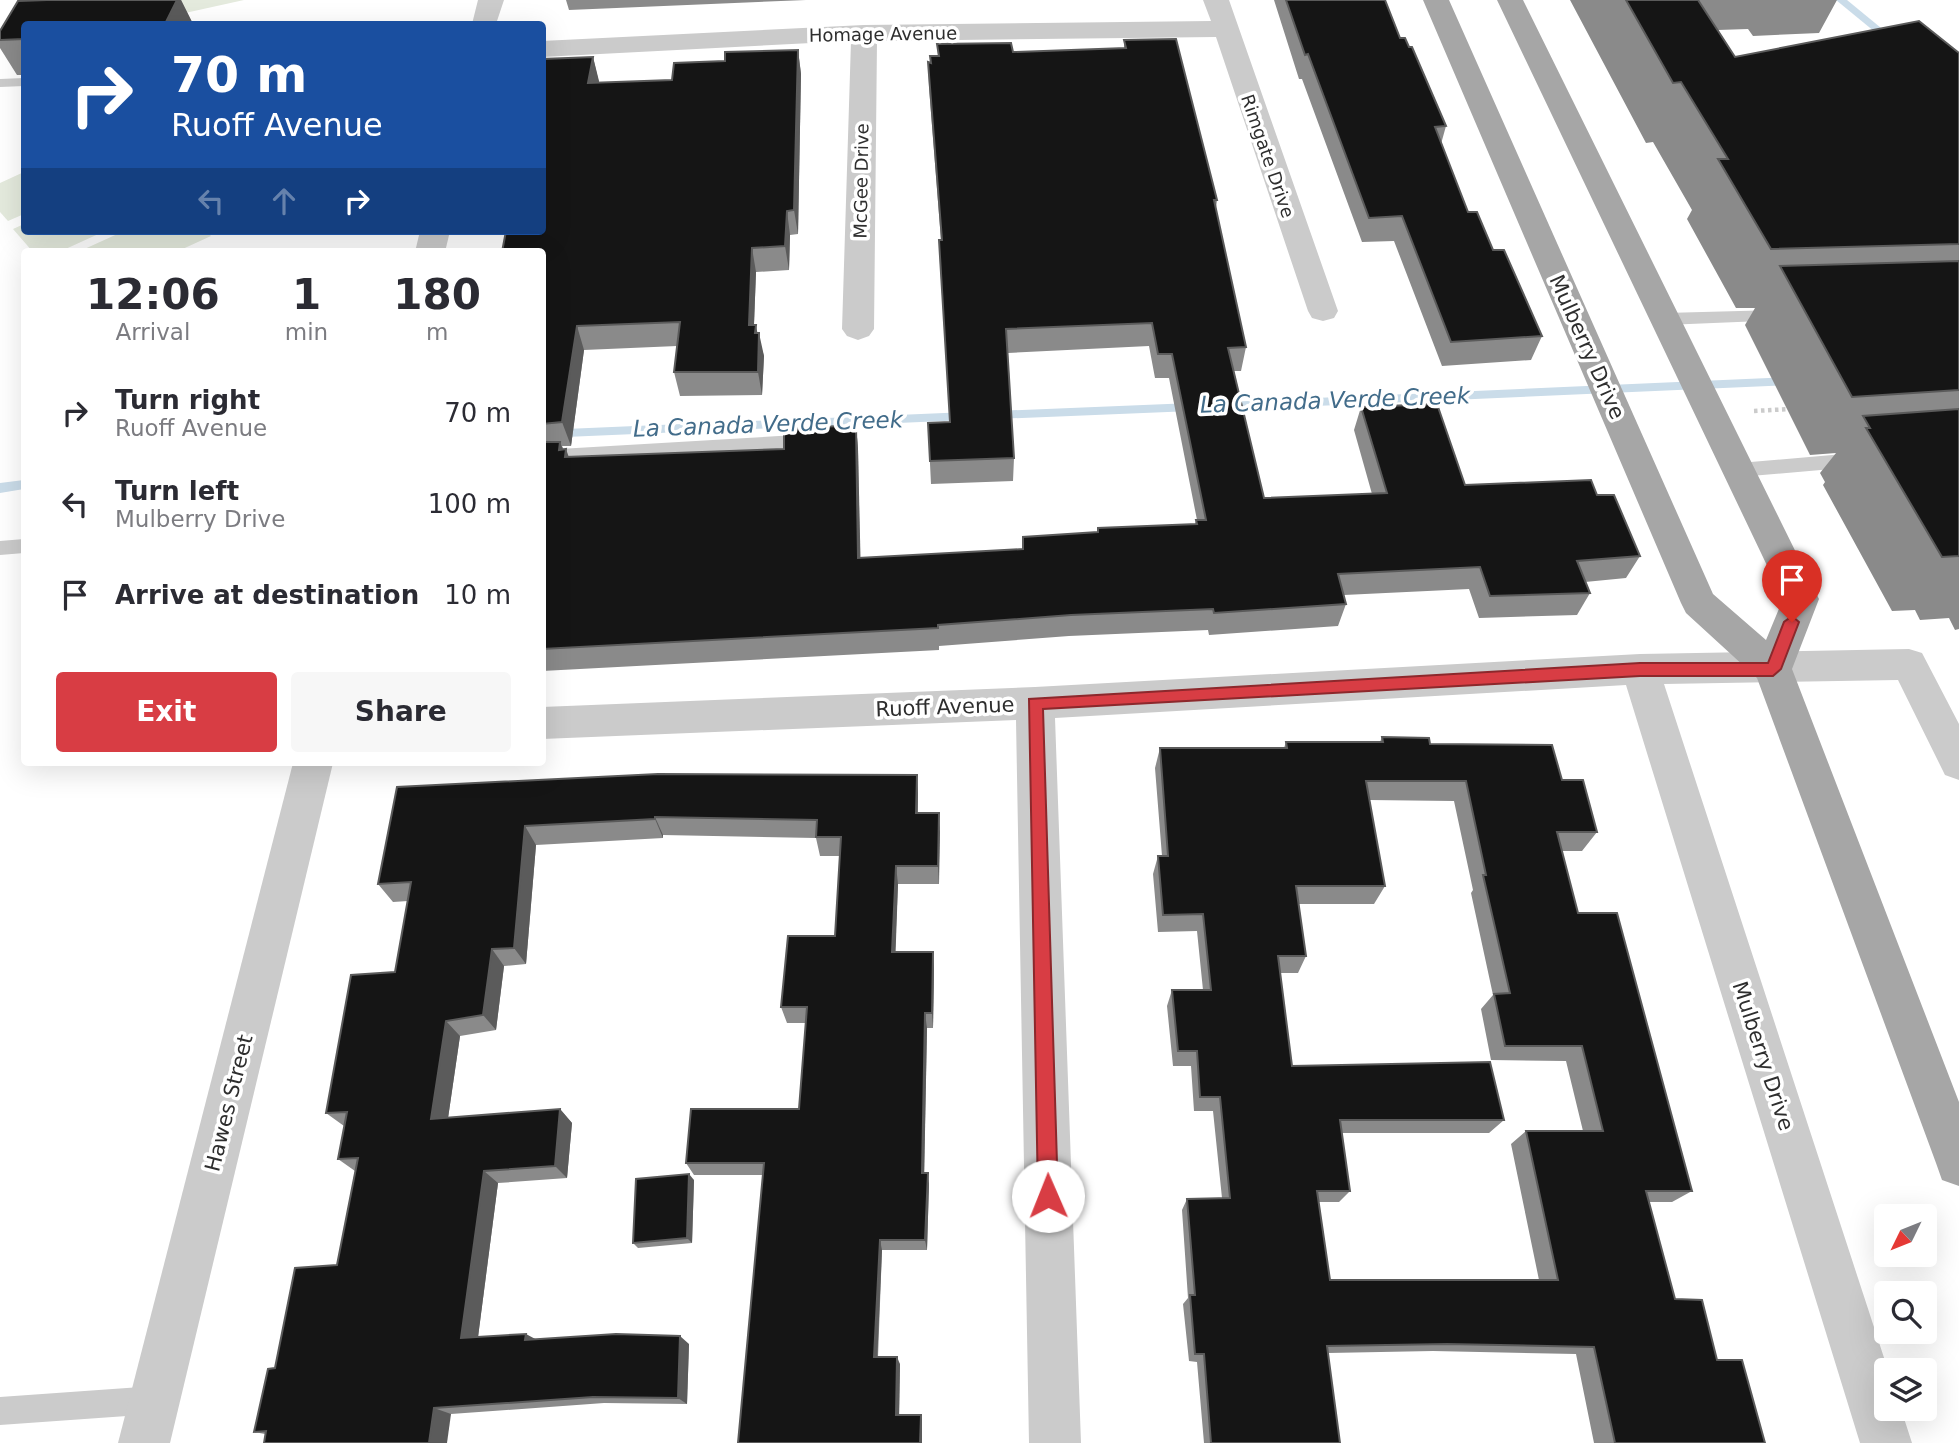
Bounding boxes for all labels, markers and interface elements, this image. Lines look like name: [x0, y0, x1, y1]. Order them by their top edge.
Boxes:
street label: Homage Avenue: [809, 22, 957, 46]
text: 70 m: [171, 47, 307, 104]
icon: right: [56, 49, 147, 140]
street label: Rimgate Drive: [1237, 91, 1299, 221]
text: Ruoff Avenue: [171, 106, 383, 144]
street label: McGee Drive: [849, 123, 873, 239]
icon: left: [192, 182, 230, 220]
icon: ahead: [265, 182, 303, 220]
icon: right: [338, 182, 376, 220]
text: 12:06: [86, 270, 220, 319]
text: 1: [292, 270, 321, 319]
text: 180: [393, 270, 481, 319]
street label: Mulberry Drive: [1544, 271, 1630, 423]
text: Arrival: [116, 319, 190, 345]
text: min: [285, 319, 328, 345]
text: m: [426, 319, 448, 345]
water label: La Canada Verde Creek: [1200, 382, 1472, 418]
text: Turn right: [115, 385, 260, 415]
icon: right: [56, 394, 94, 432]
text: 70 m: [444, 398, 511, 428]
water label: La Canada Verde Creek: [633, 406, 905, 442]
text: Ruoff Avenue: [115, 415, 267, 441]
text: Turn left: [115, 476, 239, 506]
icon: left: [56, 485, 94, 523]
text: 100 m: [428, 489, 511, 519]
text: Mulberry Drive: [115, 506, 285, 532]
pin: [1762, 550, 1822, 622]
icon: arrive: [1773, 561, 1811, 599]
icon: arrive: [56, 576, 94, 614]
text: Arrive at destination: [115, 580, 419, 610]
text: 10 m: [444, 580, 511, 610]
button: Exit: [56, 672, 277, 752]
button: Share: [291, 672, 511, 752]
street label: Ruoff Avenue: [875, 693, 1015, 721]
street label: Mulberry Drive: [1728, 978, 1798, 1134]
street label: Hawes Street: [200, 1032, 258, 1174]
position arrow: [1011, 1159, 1085, 1233]
north arrow: [1874, 1204, 1937, 1267]
map controls: [1874, 1204, 1937, 1421]
button: search: [1874, 1281, 1937, 1344]
button: layers: [1874, 1358, 1937, 1421]

